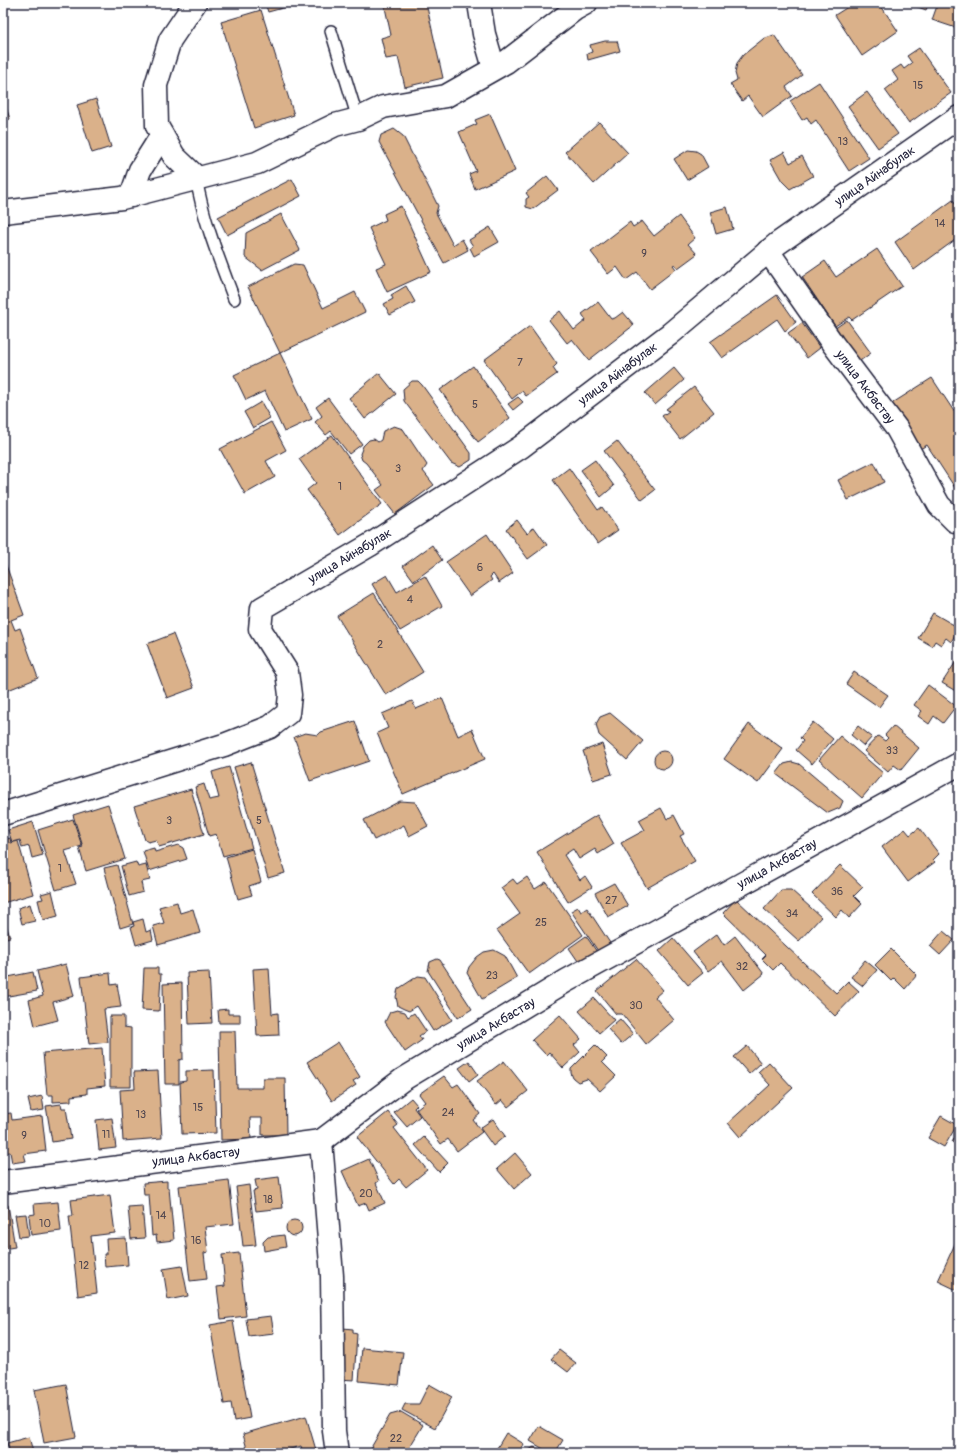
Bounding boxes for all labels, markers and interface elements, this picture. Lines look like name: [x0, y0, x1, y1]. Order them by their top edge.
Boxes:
house number: 15: [913, 79, 923, 92]
house number: 13: [838, 135, 848, 148]
street label: улица Айнабулак: [831, 142, 919, 210]
house number: 14: [935, 217, 946, 230]
house number: 9: [641, 247, 647, 260]
street label: улица Айнабулак: [575, 339, 661, 409]
street label: улица Акбастау: [831, 346, 898, 427]
house number: 7: [517, 356, 523, 369]
house number: 5: [472, 398, 478, 411]
house number: 3: [395, 462, 401, 475]
house number: 1: [338, 480, 342, 493]
street label: улица Айнабулак: [304, 525, 395, 588]
house number: 6: [477, 561, 483, 574]
house number: 4: [407, 593, 414, 606]
house number: 2: [377, 638, 383, 651]
house number: 33: [886, 744, 898, 757]
house number: 3: [166, 814, 172, 827]
house number: 5: [256, 814, 262, 827]
street label: улица Акбастау: [734, 835, 820, 893]
house number: 1: [58, 862, 62, 875]
house number: 36: [831, 885, 843, 898]
house number: 27: [605, 894, 617, 907]
house number: 34: [786, 907, 799, 920]
house number: 25: [535, 916, 547, 929]
house number: 32: [736, 960, 748, 973]
house number: 23: [486, 969, 498, 982]
street label: улица Акбастау: [453, 994, 538, 1054]
house number: 30: [629, 999, 643, 1012]
house number: 15: [193, 1101, 203, 1114]
house number: 24: [442, 1106, 455, 1119]
house number: 13: [136, 1108, 146, 1121]
house number: 11: [102, 1128, 110, 1141]
house number: 9: [21, 1129, 27, 1142]
street label: улица Акбастау: [150, 1144, 241, 1170]
house number: 20: [359, 1187, 373, 1200]
house number: 18: [263, 1193, 273, 1206]
house number: 14: [156, 1209, 167, 1222]
house number: 10: [39, 1217, 51, 1230]
house number: 16: [191, 1234, 201, 1247]
house number: 12: [79, 1259, 89, 1272]
house number: 22: [390, 1432, 402, 1445]

